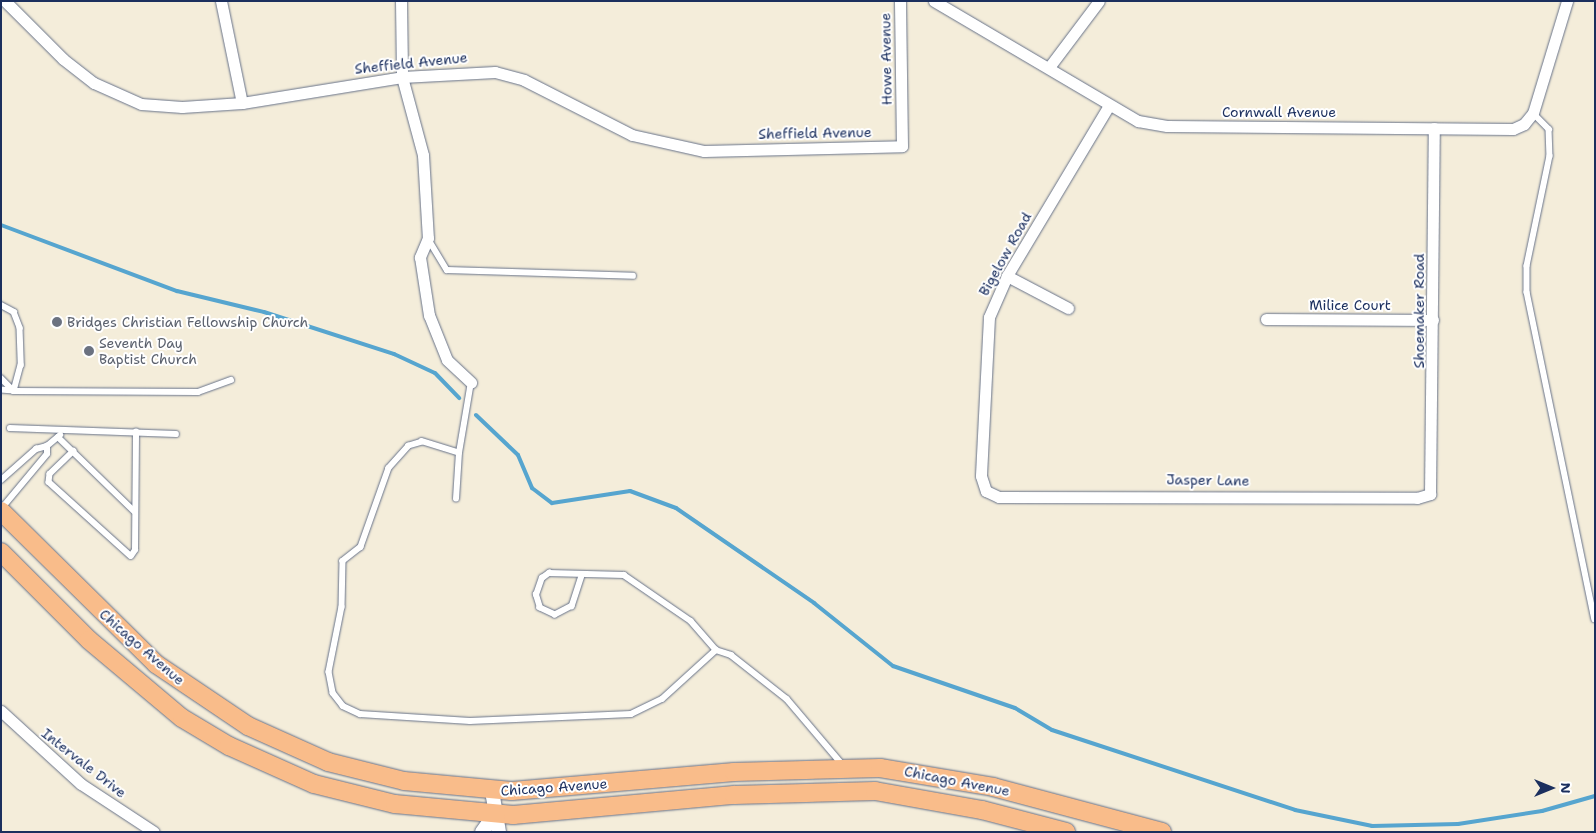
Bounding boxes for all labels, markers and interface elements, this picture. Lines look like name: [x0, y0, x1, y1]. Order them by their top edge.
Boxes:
street label: Howe Avenue: [877, 13, 895, 105]
street label: Sheffield Avenue: [354, 49, 468, 77]
street label: Cornwall Avenue: [1222, 104, 1336, 120]
street label: Sheffield Avenue: [758, 124, 872, 142]
street label: Bigelow Road: [975, 209, 1035, 299]
street label: Shoemaker Road: [1411, 254, 1427, 368]
street label: Milice Court: [1309, 297, 1391, 313]
place label: Bridges Christian Fellowship Church: [67, 314, 308, 330]
marker: Bridges Christian Fellowship Church: [51, 316, 63, 328]
place label: Seventh Day Baptist Church: [99, 335, 197, 368]
marker: Seventh Day Baptist Church: [83, 345, 95, 357]
street label: Jasper Lane: [1166, 471, 1250, 489]
street label: Chicago Avenue: [96, 606, 188, 688]
street label: Intervale Drive: [38, 725, 130, 801]
street label: Chicago Avenue: [903, 763, 1011, 799]
north arrow: [1526, 763, 1576, 813]
street label: Chicago Avenue: [500, 775, 608, 799]
text: N: [1557, 782, 1575, 794]

